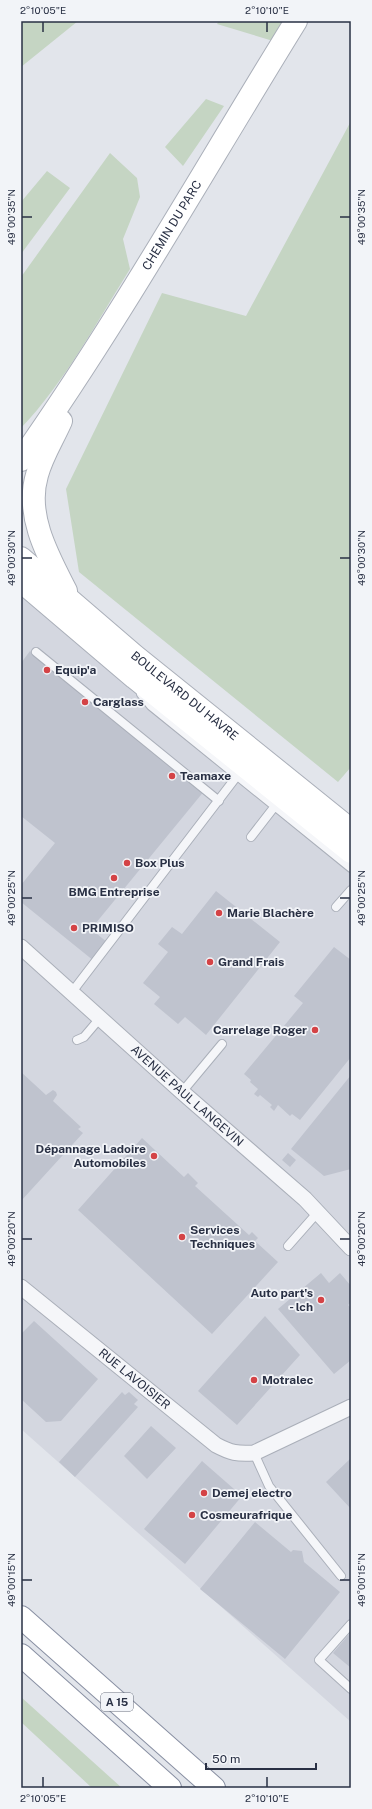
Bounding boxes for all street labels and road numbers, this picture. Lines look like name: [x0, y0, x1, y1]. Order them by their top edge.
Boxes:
street label: CHEMIN DU PARC: [139, 178, 205, 273]
street label: BOULEVARD DU HAVRE: [128, 649, 241, 743]
street label: AVENUE PAUL LANGEVIN: [128, 1042, 246, 1149]
street label: RUE LAVOISIER: [96, 1346, 173, 1412]
road number: A 15: [101, 1693, 133, 1711]

